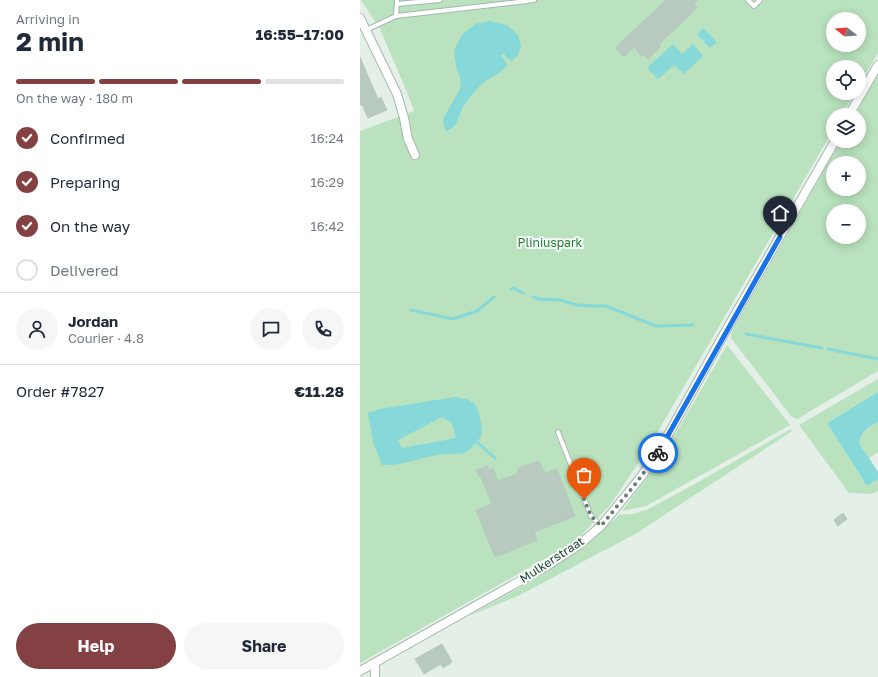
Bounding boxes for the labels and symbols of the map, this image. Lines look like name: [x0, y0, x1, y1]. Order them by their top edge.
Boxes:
north arrow: [826, 12, 866, 52]
pin: [763, 196, 797, 237]
park label: Pliniuspark: [518, 235, 583, 250]
courier: [638, 433, 678, 473]
pin: [567, 458, 601, 499]
street label: Mulkerstraat: [517, 533, 587, 586]

